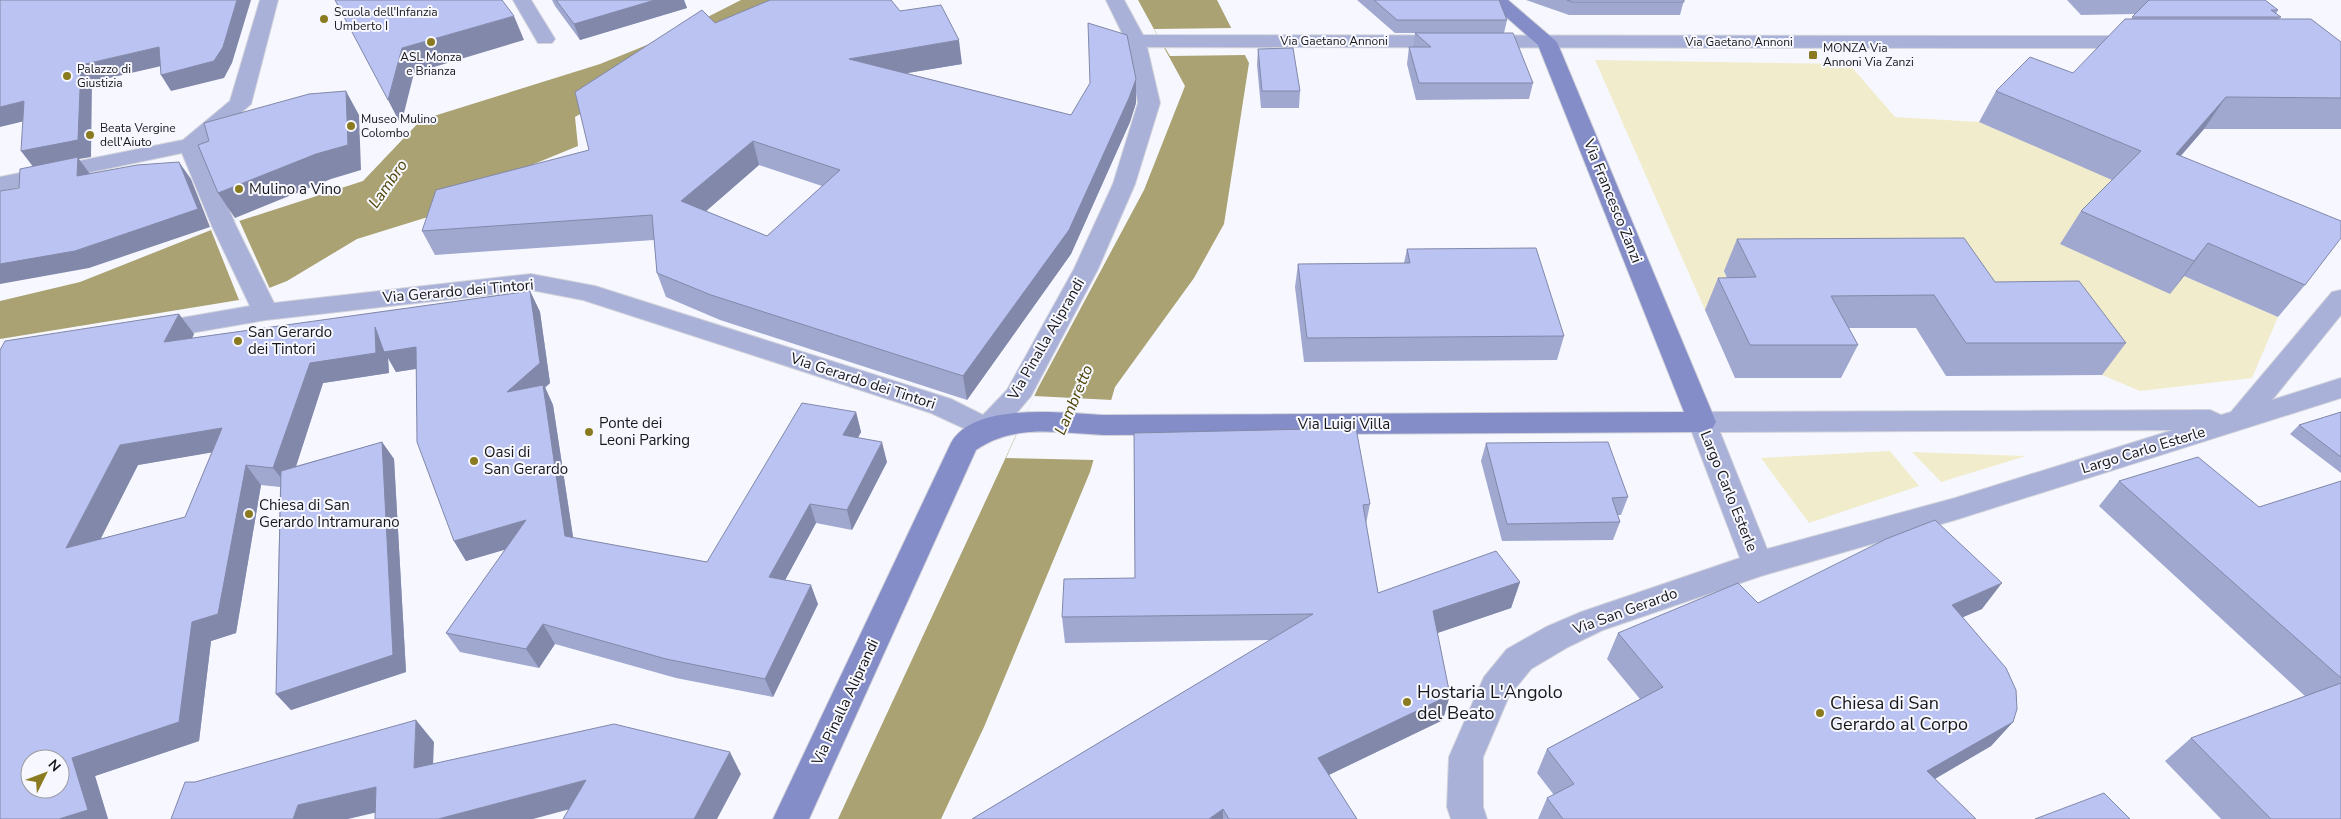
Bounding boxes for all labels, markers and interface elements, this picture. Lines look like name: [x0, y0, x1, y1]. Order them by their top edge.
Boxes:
place label: Scuola dell'Infanzia Umberto I: [334, 4, 438, 34]
marker: Scuola dell'Infanzia Umberto I: [318, 13, 330, 25]
street label: Via Gaetano Annoni: [1279, 33, 1388, 49]
street label: Via Gaetano Annoni: [1684, 34, 1793, 50]
marker: ASL Monza e Brianza: [425, 36, 437, 48]
place label: MONZA Via Annoni Via Zanzi: [1823, 40, 1914, 70]
place label: ASL Monza e Brianza: [400, 49, 462, 79]
marker: MONZA Via Annoni Via Zanzi: [1807, 49, 1819, 61]
place label: Palazzo di Giustizia: [77, 61, 131, 91]
marker: Palazzo di Giustizia: [61, 70, 73, 82]
place label: Museo Mulino Colombo: [361, 111, 437, 141]
place label: Beata Vergine dell'Aiuto: [100, 120, 176, 150]
marker: Museo Mulino Colombo: [345, 120, 357, 132]
marker: Beata Vergine dell'Aiuto: [84, 129, 96, 141]
street label: Via Francesco Zanzi: [1579, 135, 1647, 266]
water label: Lambro: [363, 155, 413, 213]
place label: Mulino a Vino: [249, 179, 341, 199]
marker: Mulino a Vino: [233, 183, 245, 195]
street label: Via Gerardo dei Tintori: [381, 274, 534, 308]
street label: Via Pinalla Aliprandi: [1003, 275, 1089, 404]
place label: San Gerardo dei Tintori: [248, 322, 332, 359]
marker: San Gerardo dei Tintori: [232, 335, 244, 347]
street label: Via Gerardo dei Tintori: [787, 348, 938, 414]
water label: Lambretto: [1049, 361, 1099, 438]
place label: Ponte dei Leoni Parking: [599, 413, 690, 450]
street label: Via Luigi Villa: [1297, 414, 1390, 434]
street label: Largo Carlo Esterle: [2079, 422, 2207, 478]
marker: Ponte dei Leoni Parking: [583, 426, 595, 438]
street label: Largo Carlo Esterle: [1696, 428, 1762, 554]
place label: Oasi di San Gerardo: [484, 442, 568, 479]
marker: Oasi di San Gerardo: [468, 455, 480, 467]
place label: Chiesa di San Gerardo Intramurano: [259, 495, 400, 532]
marker: Chiesa di San Gerardo Intramurano: [243, 508, 255, 520]
street label: Via San Gerardo: [1569, 583, 1680, 639]
street label: Via Pinalla Aliprandi: [806, 636, 883, 769]
place label: Hostaria L'Angolo del Beato: [1417, 680, 1563, 725]
place label: Chiesa di San Gerardo al Corpo: [1830, 691, 1968, 736]
marker: Hostaria L'Angolo del Beato: [1401, 696, 1413, 708]
marker: Chiesa di San Gerardo al Corpo: [1814, 707, 1826, 719]
north arrow: [20, 749, 70, 799]
text: N: [44, 755, 65, 776]

